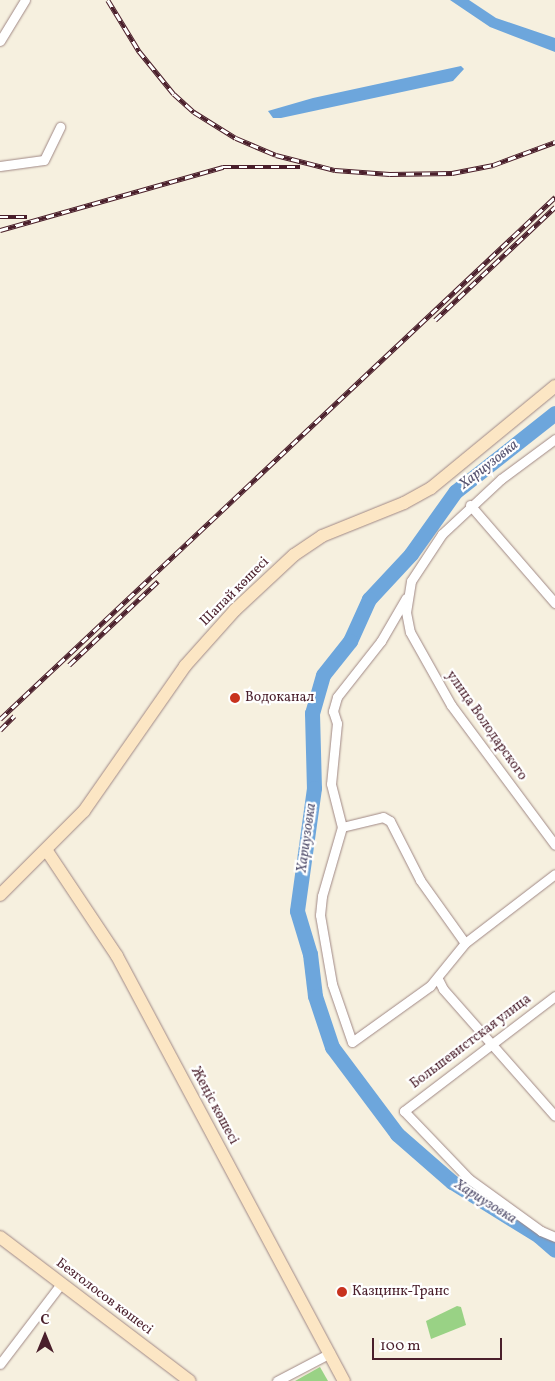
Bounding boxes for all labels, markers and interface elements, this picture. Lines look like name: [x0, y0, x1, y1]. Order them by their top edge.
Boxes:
water label: Хариузовка: [456, 436, 522, 494]
street label: Шапай көшесі: [197, 554, 273, 630]
street label: улица Володарского: [442, 668, 530, 784]
place label: Водоканал: [245, 690, 314, 706]
marker: Водоканал: [229, 692, 241, 704]
water label: Хариузовка: [293, 802, 321, 874]
street label: Большевистская улица: [407, 991, 535, 1093]
street label: Жеңіс көшесі: [187, 1064, 241, 1148]
water label: Хариузовка: [451, 1176, 519, 1228]
street label: Безголосов көшесі: [52, 1255, 156, 1339]
place label: Казцинк-Транс: [352, 1284, 449, 1300]
marker: Казцинк-Транс: [336, 1286, 348, 1298]
north arrow: [20, 1311, 70, 1361]
text: С: [40, 1311, 50, 1330]
scale bar: [375, 1328, 505, 1360]
text: 100 m: [380, 1336, 420, 1357]

